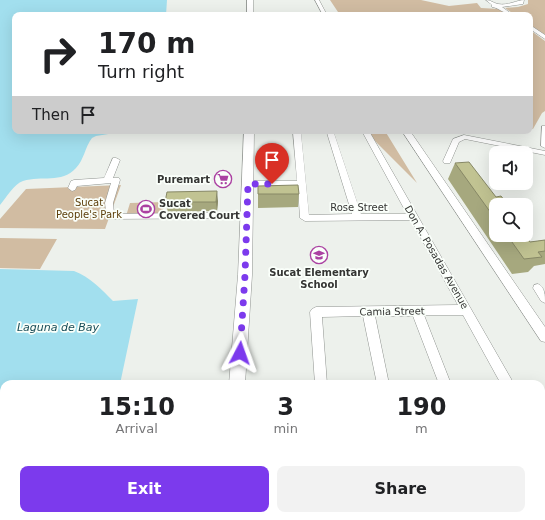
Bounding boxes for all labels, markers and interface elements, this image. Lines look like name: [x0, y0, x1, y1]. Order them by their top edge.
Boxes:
text: 170 m: [98, 27, 195, 60]
icon: right: [32, 28, 84, 80]
text: Turn right: [98, 61, 184, 82]
icon: arrive: [77, 104, 99, 126]
text: Then: [32, 106, 69, 124]
pin: [255, 143, 289, 184]
map controls: [489, 146, 533, 242]
button: sound: [489, 146, 533, 190]
icon: arrive: [261, 149, 283, 171]
supermarket icon: Puremart: [213, 169, 233, 189]
place label: Puremart: [157, 174, 210, 185]
park label: Sucat People's Park: [56, 197, 122, 220]
place label: Sucat Covered Court: [159, 198, 240, 221]
button: search: [489, 198, 533, 242]
sports icon: Sucat Covered Court: [136, 199, 156, 219]
street label: Rose Street: [330, 202, 388, 213]
street label: Don A. Posadas Avenue: [402, 204, 471, 311]
school or university icon: Sucat Elementary School: [309, 245, 329, 265]
place label: Sucat Elementary School: [269, 267, 369, 290]
street label: Camia Street: [359, 305, 425, 318]
water label: Laguna de Bay: [17, 321, 100, 334]
position arrow: [219, 332, 261, 374]
text: 15:10: [98, 393, 175, 421]
text: 3: [277, 393, 294, 421]
text: 190: [396, 393, 446, 421]
text: Arrival: [116, 421, 158, 436]
text: min: [273, 421, 298, 436]
text: m: [415, 421, 428, 436]
button: Exit: [20, 466, 269, 512]
button: Share: [277, 466, 525, 512]

